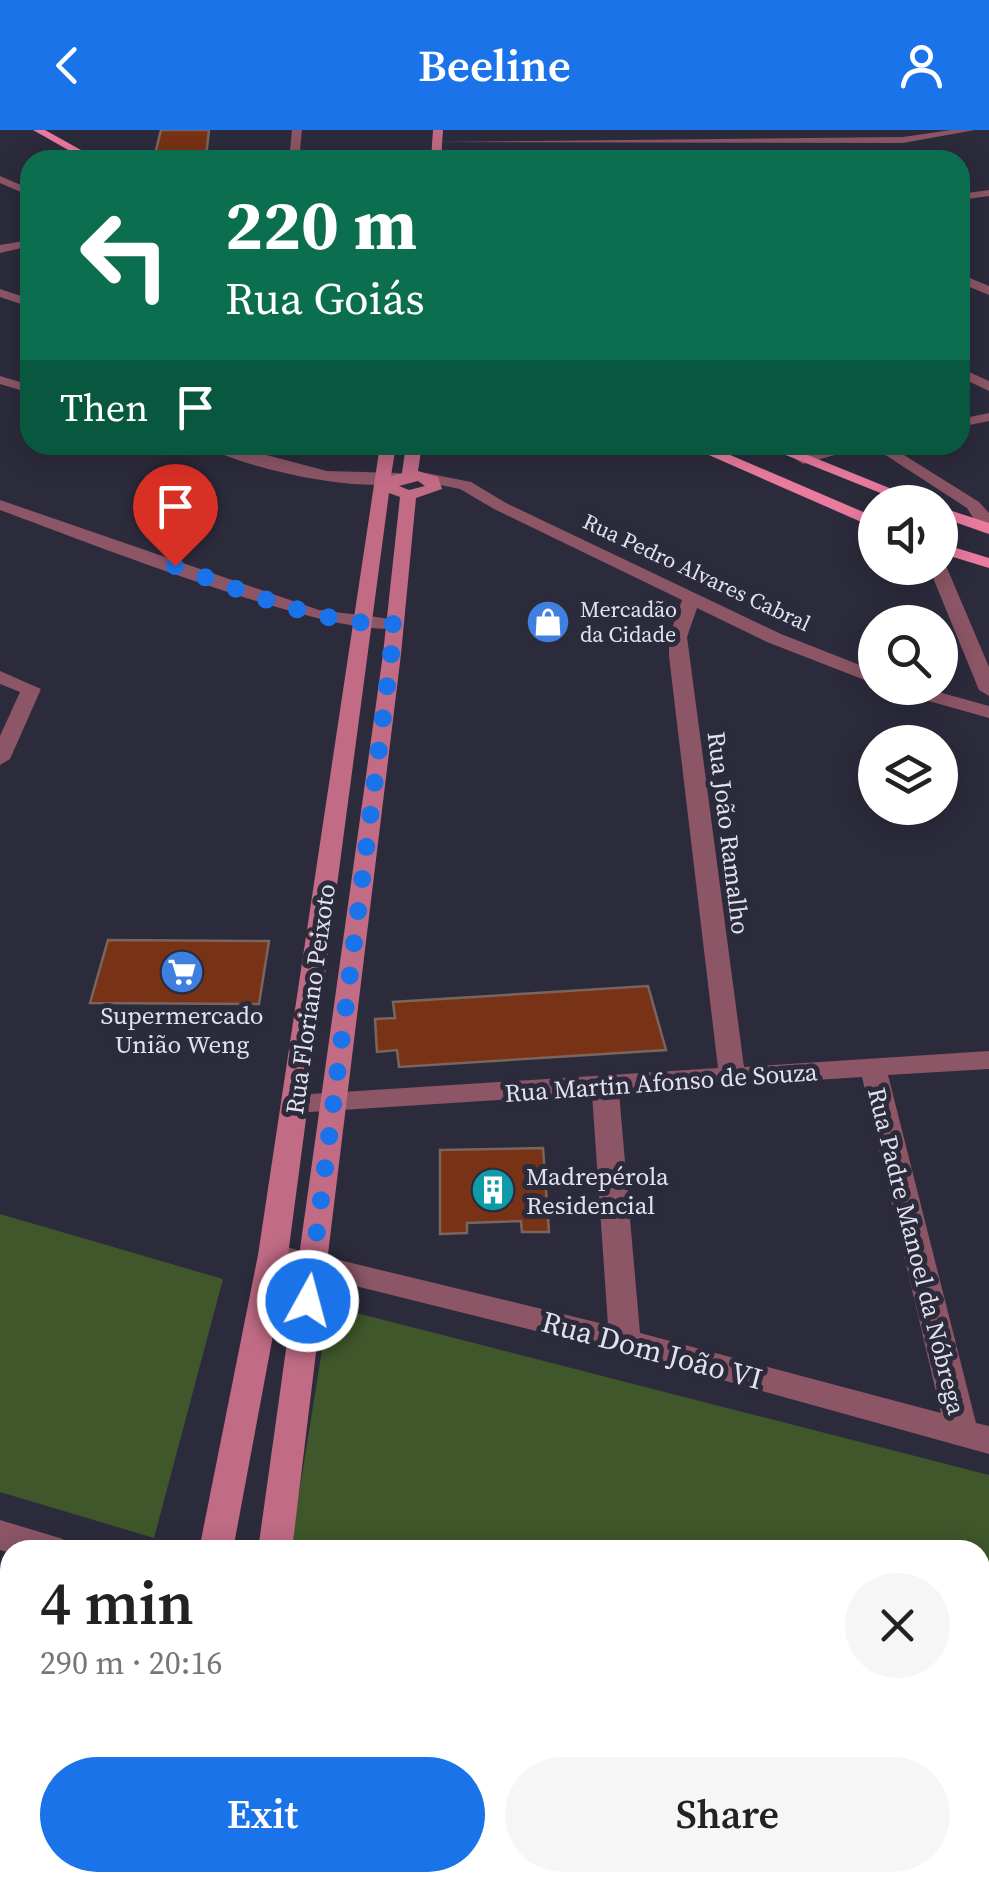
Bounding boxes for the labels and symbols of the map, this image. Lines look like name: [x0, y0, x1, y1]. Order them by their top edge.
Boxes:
pin: [133, 464, 218, 567]
street label: Rua Pedro Alvares Cabral: [578, 506, 816, 638]
place label: Mercadão da Cidade: [580, 594, 677, 649]
shop icon: Mercadão da Cidade: [525, 599, 571, 645]
street label: Rua João Ramalho: [700, 730, 758, 936]
street label: Rua Floriano Peixoto: [277, 882, 343, 1116]
supermarket icon: Supermercado União Weng: [159, 949, 205, 995]
place label: Supermercado União Weng: [100, 998, 264, 1061]
street label: Rua Martin Afonso de Souza: [503, 1054, 819, 1110]
street label: Rua Padre Manoel da Nóbrega: [860, 1084, 974, 1418]
place label: Madrepérola Residencial: [526, 1159, 669, 1222]
building icon: Madrepérola Residencial: [470, 1167, 516, 1213]
position arrow: [256, 1249, 360, 1353]
street label: Rua Dom João VI: [537, 1301, 767, 1399]

